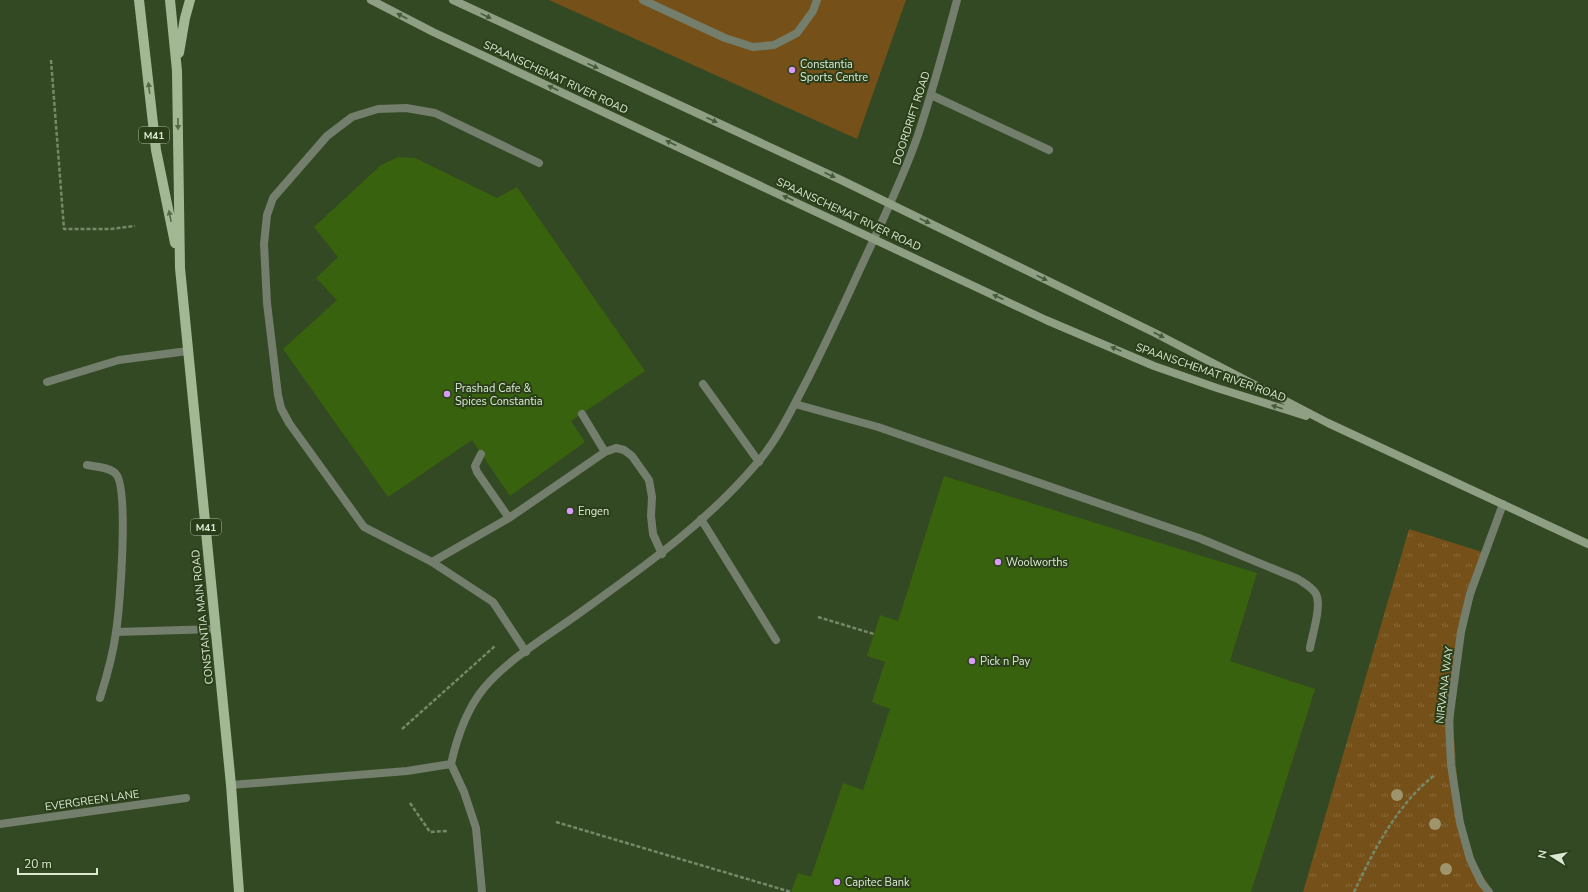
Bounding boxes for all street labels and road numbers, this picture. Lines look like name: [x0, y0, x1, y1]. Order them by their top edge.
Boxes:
street label: SPAANSCHEMAT RIVER ROAD: [481, 37, 631, 118]
street label: DOORDRIFT ROAD: [889, 69, 934, 167]
road number: M41: [139, 127, 169, 143]
street label: SPAANSCHEMAT RIVER ROAD: [774, 174, 924, 255]
street label: SPAANSCHEMAT RIVER ROAD: [1134, 340, 1288, 405]
road number: M41: [191, 519, 221, 535]
street label: CONSTANTIA MAIN ROAD: [188, 549, 217, 685]
street label: NIRVANA WAY: [1432, 645, 1457, 724]
street label: EVERGREEN LANE: [44, 786, 140, 815]

